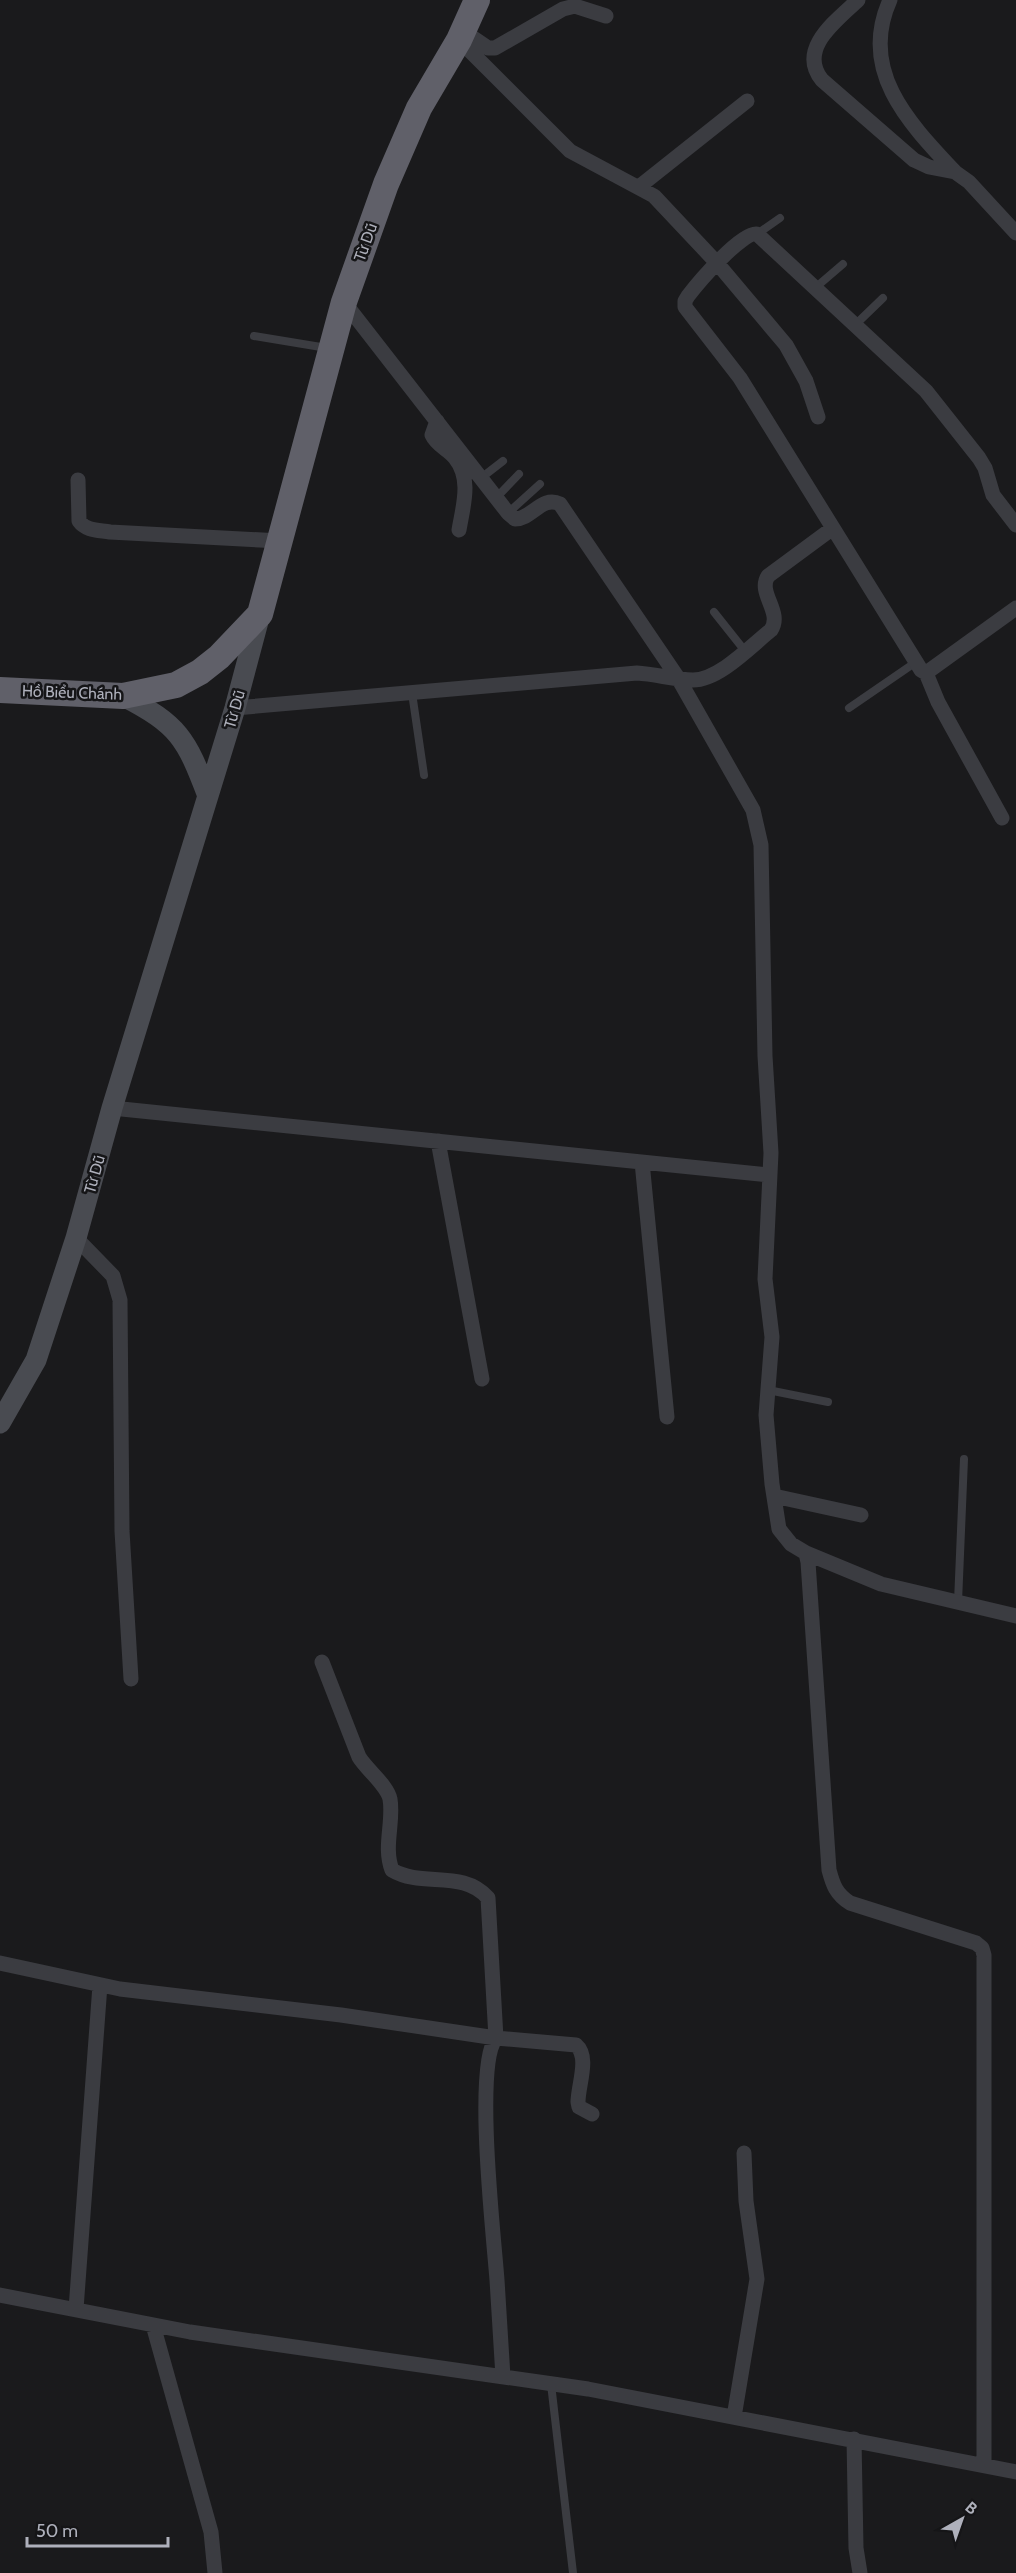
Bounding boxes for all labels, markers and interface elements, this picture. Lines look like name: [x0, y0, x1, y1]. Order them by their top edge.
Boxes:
street label: Từ Dũ: [350, 221, 381, 264]
street label: Hồ Biểu Chánh: [22, 681, 122, 704]
street label: Từ Dũ: [220, 688, 249, 731]
street label: Từ Dũ: [80, 1153, 109, 1196]
north arrow: [932, 2489, 992, 2549]
text: B: [961, 2497, 981, 2518]
scale bar: [27, 2510, 168, 2548]
text: 50 m: [36, 2520, 78, 2542]

